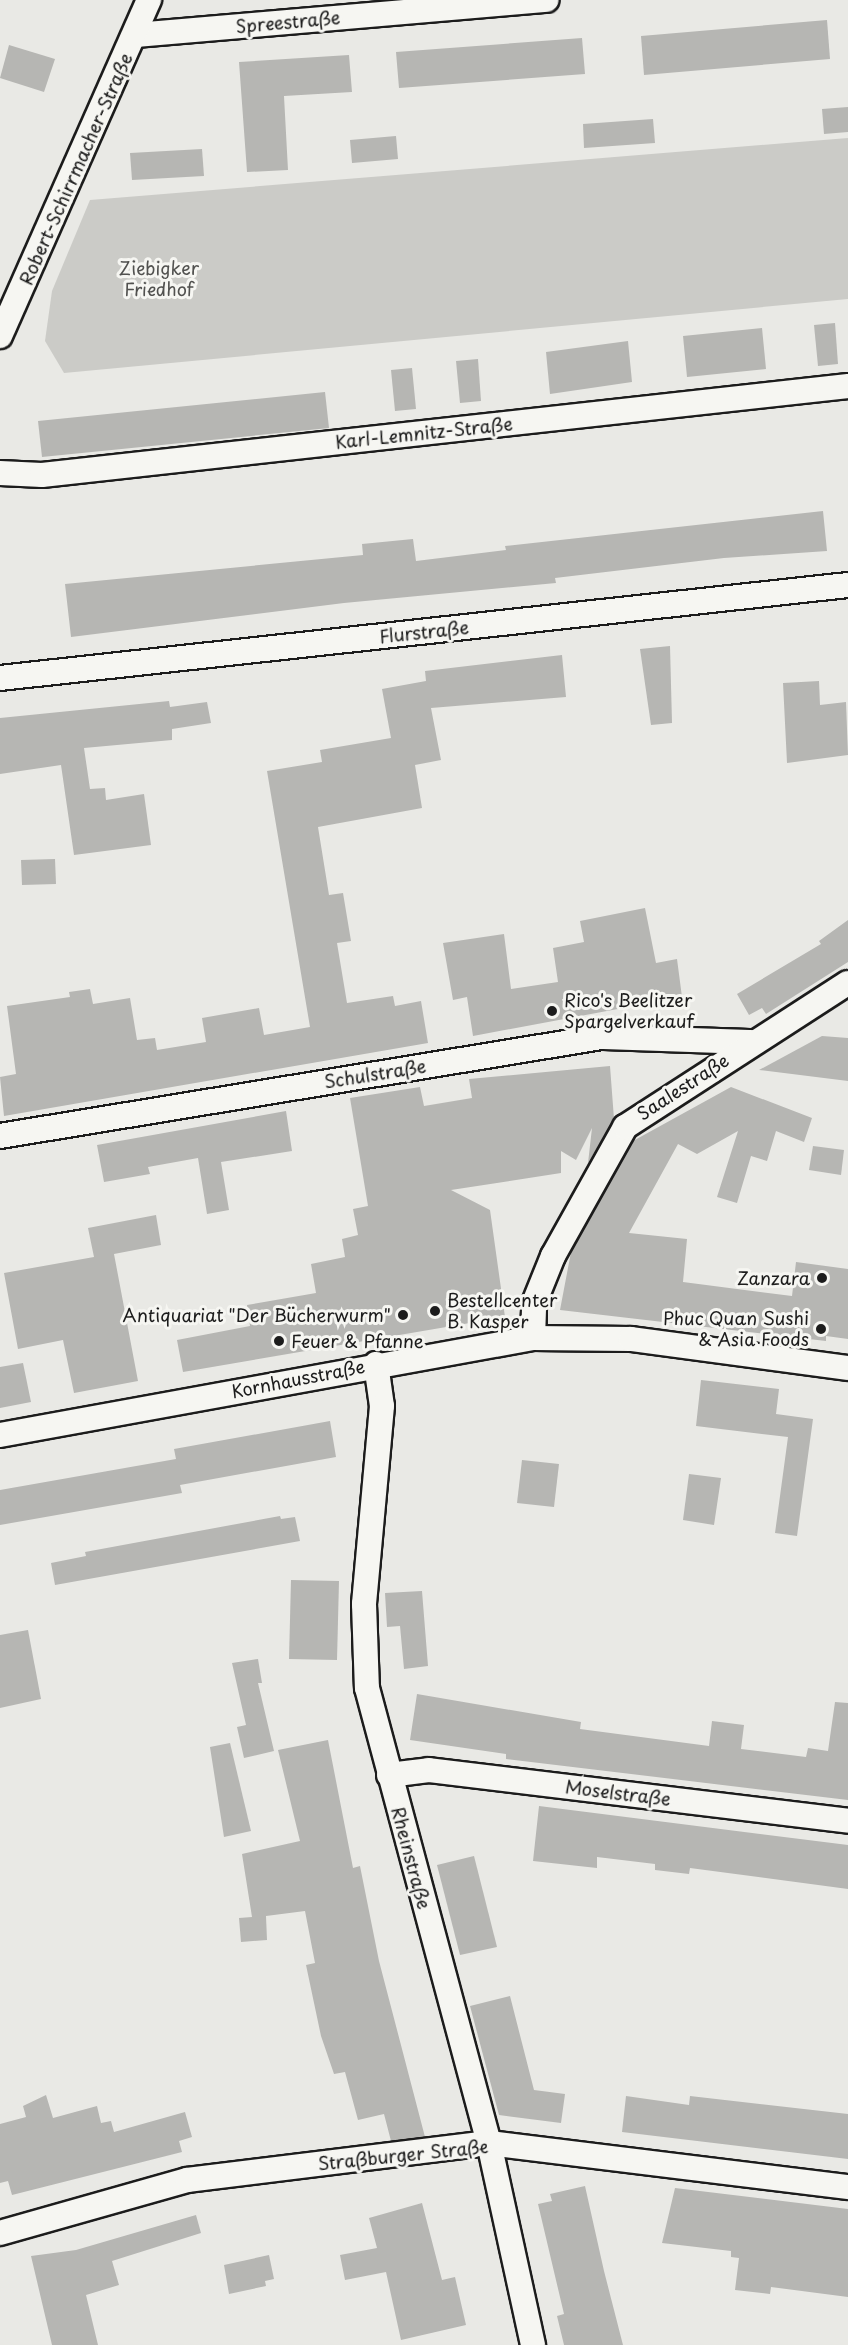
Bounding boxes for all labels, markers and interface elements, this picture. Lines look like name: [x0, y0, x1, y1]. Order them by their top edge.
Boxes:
street label: Spreestraße: [235, 7, 341, 37]
street label: Robert-Schirrmacher-Straße: [15, 50, 137, 288]
park label: Ziebigker Friedhof: [119, 258, 199, 300]
street label: Karl-Lemnitz-Straße: [334, 413, 514, 453]
street label: Flurstraße: [378, 617, 470, 647]
place label: Rico's Beelitzer Spargelverkauf: [564, 990, 694, 1032]
marker: Rico's Beelitzer Spargelverkauf: [545, 1004, 559, 1018]
street label: Saalestraße: [633, 1049, 733, 1125]
street label: Schulstraße: [322, 1055, 428, 1093]
place label: Zanzara: [737, 1267, 810, 1289]
marker: Zanzara: [815, 1271, 829, 1285]
place label: Bestellcenter B. Kasper: [447, 1290, 557, 1332]
place label: Antiquariat "Der Bücherwurm": [121, 1304, 391, 1326]
marker: Bestellcenter B. Kasper: [428, 1304, 442, 1318]
marker: Antiquariat "Der Bücherwurm": [396, 1308, 410, 1322]
place label: Phuc Quan Sushi & Asia Foods: [664, 1308, 809, 1350]
marker: Phuc Quan Sushi & Asia Foods: [814, 1322, 828, 1336]
place label: Feuer & Pfanne: [291, 1330, 424, 1352]
marker: Feuer & Pfanne: [272, 1334, 286, 1348]
street label: Kornhausstraße: [229, 1355, 367, 1403]
street label: Moselstraße: [564, 1776, 672, 1810]
street label: Rheinstraße: [387, 1804, 435, 1912]
street label: Straßburger Straße: [316, 2135, 490, 2175]

